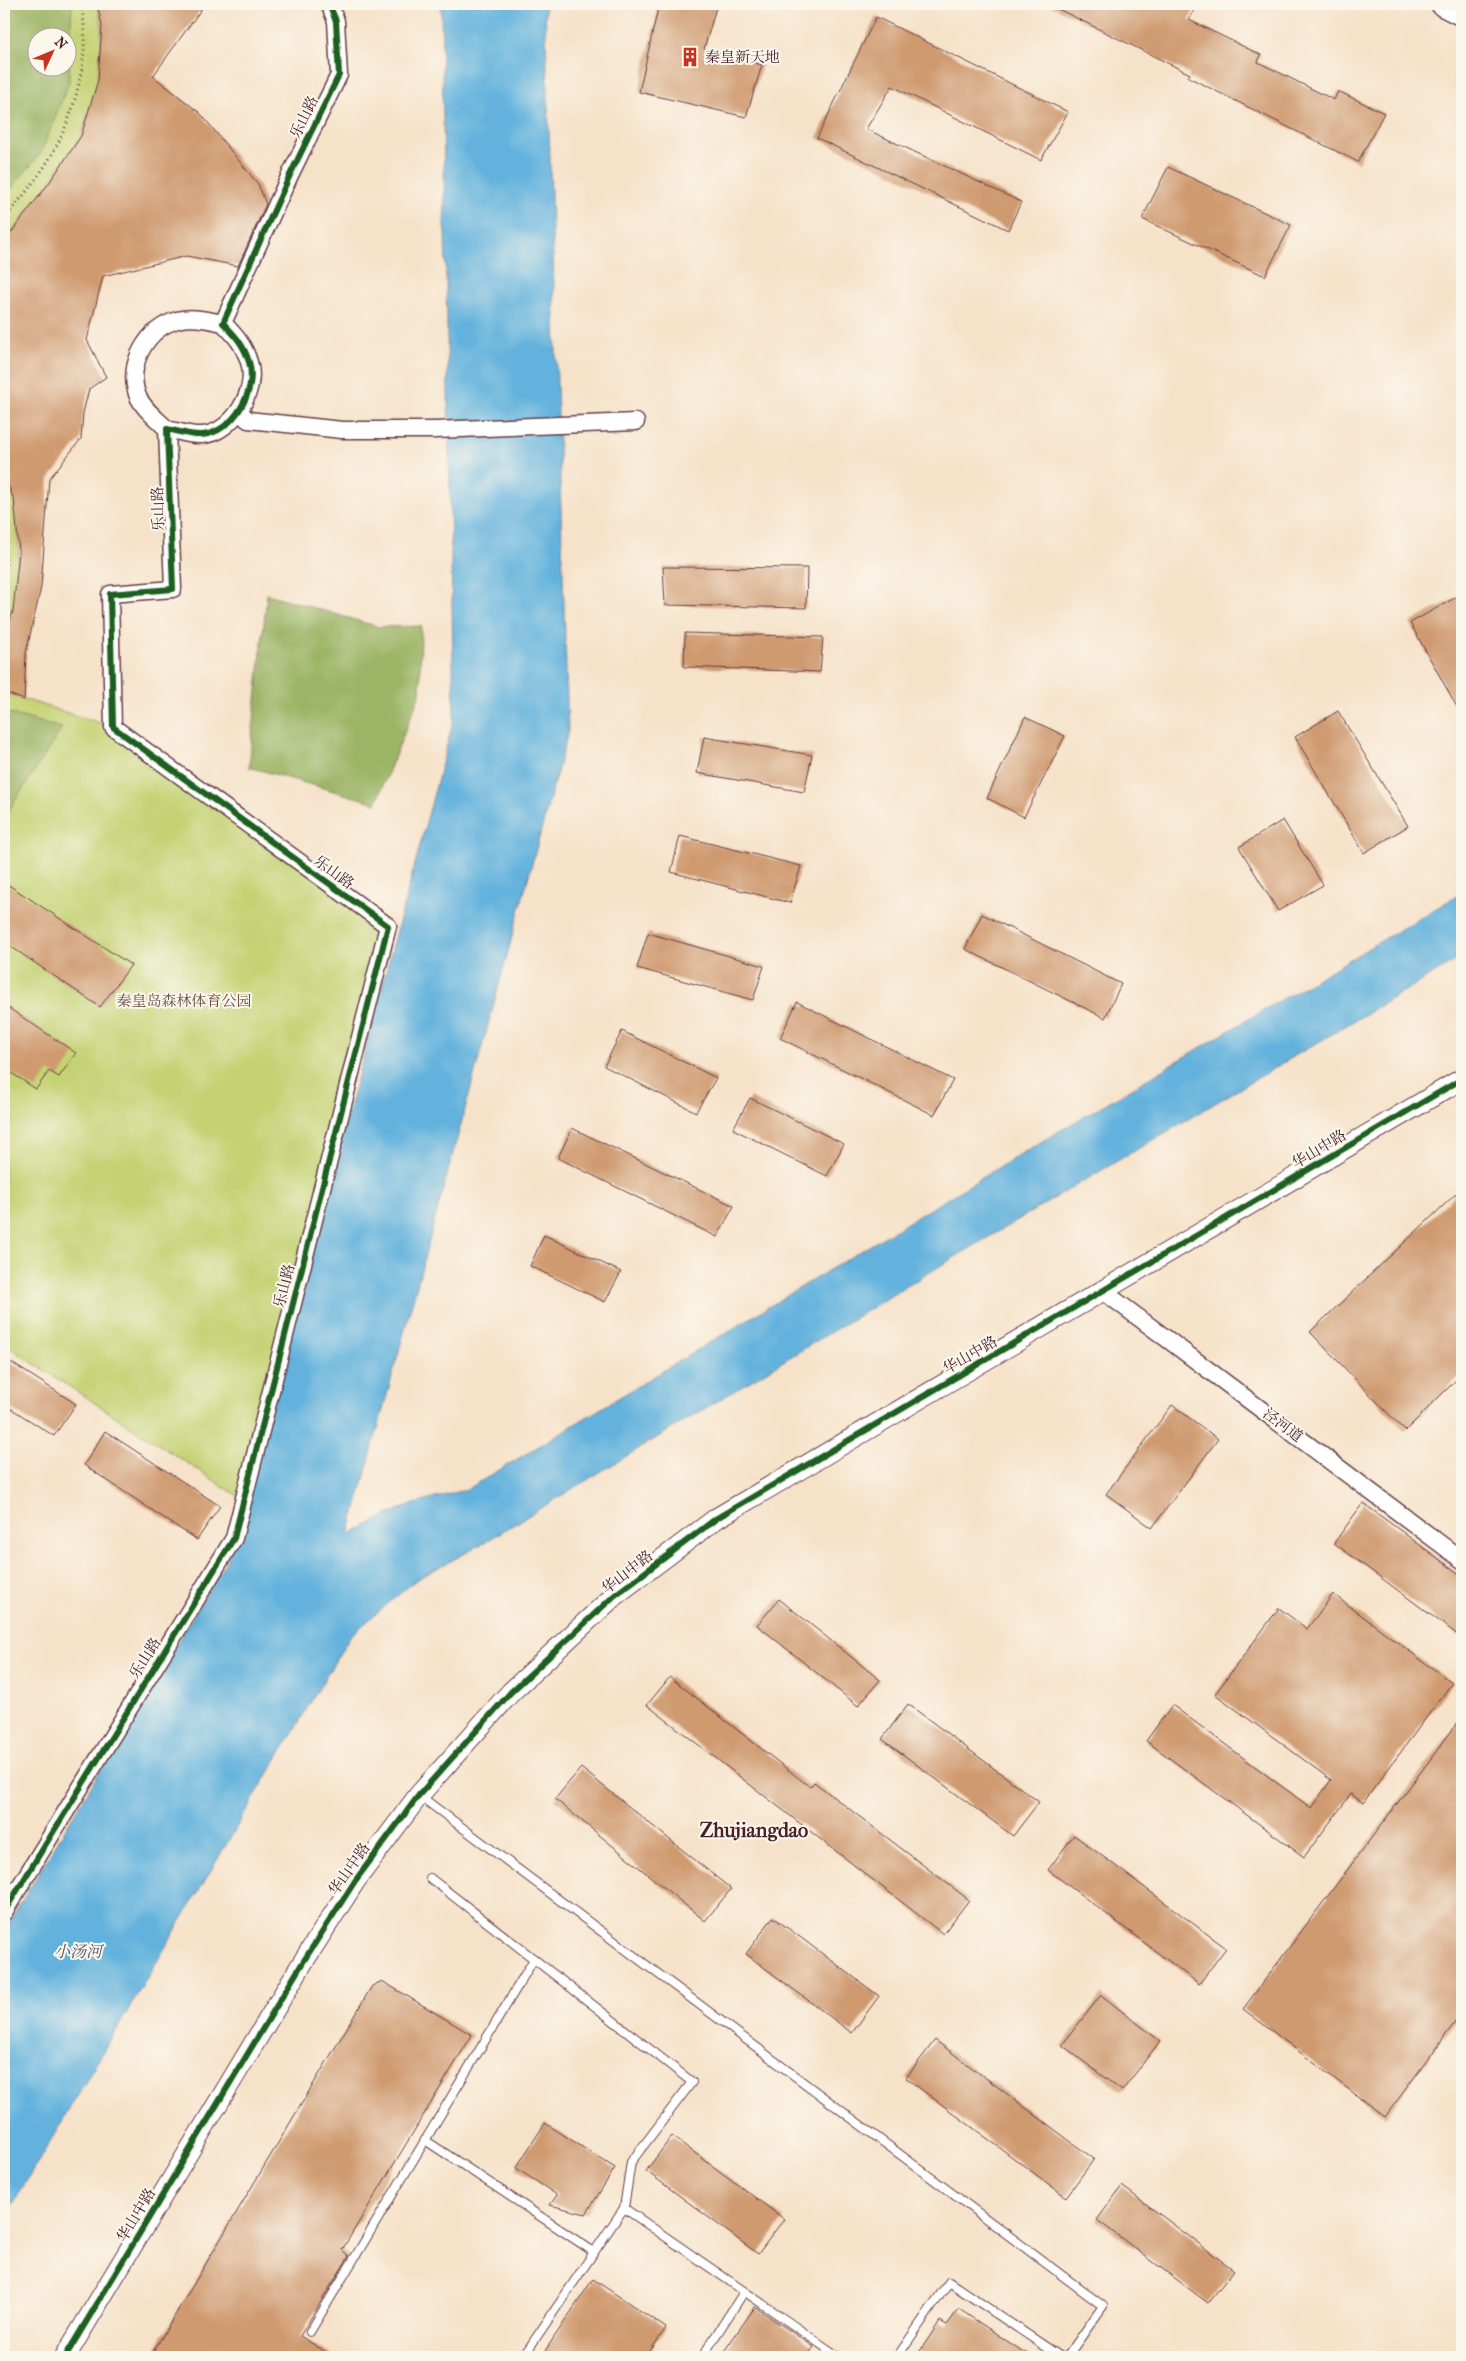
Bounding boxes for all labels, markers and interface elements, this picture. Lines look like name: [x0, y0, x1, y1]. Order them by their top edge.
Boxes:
north arrow: [28, 28, 78, 78]
text: N: [51, 34, 71, 53]
building icon: 秦皇新天地: [679, 46, 701, 68]
place label: 秦皇新天地: [705, 48, 780, 66]
street label: 乐山路: [286, 93, 322, 141]
street label: 乐山路: [148, 486, 168, 532]
street label: 乐山路: [311, 851, 357, 893]
park label: 秦皇岛森林体育公园: [116, 992, 252, 1010]
street label: 华山中路: [1289, 1126, 1349, 1172]
street label: 乐山路: [270, 1262, 298, 1310]
street label: 华山中路: [940, 1332, 1000, 1378]
street label: 泾河道: [1260, 1404, 1306, 1446]
street label: 华山中路: [598, 1546, 656, 1598]
street label: 乐山路: [125, 1634, 165, 1682]
district label: Zhujiangdao: [700, 1819, 808, 1842]
street label: 华山中路: [324, 1839, 374, 1899]
water label: 小汤河: [54, 1942, 105, 1961]
street label: 华山中路: [113, 2185, 159, 2245]

